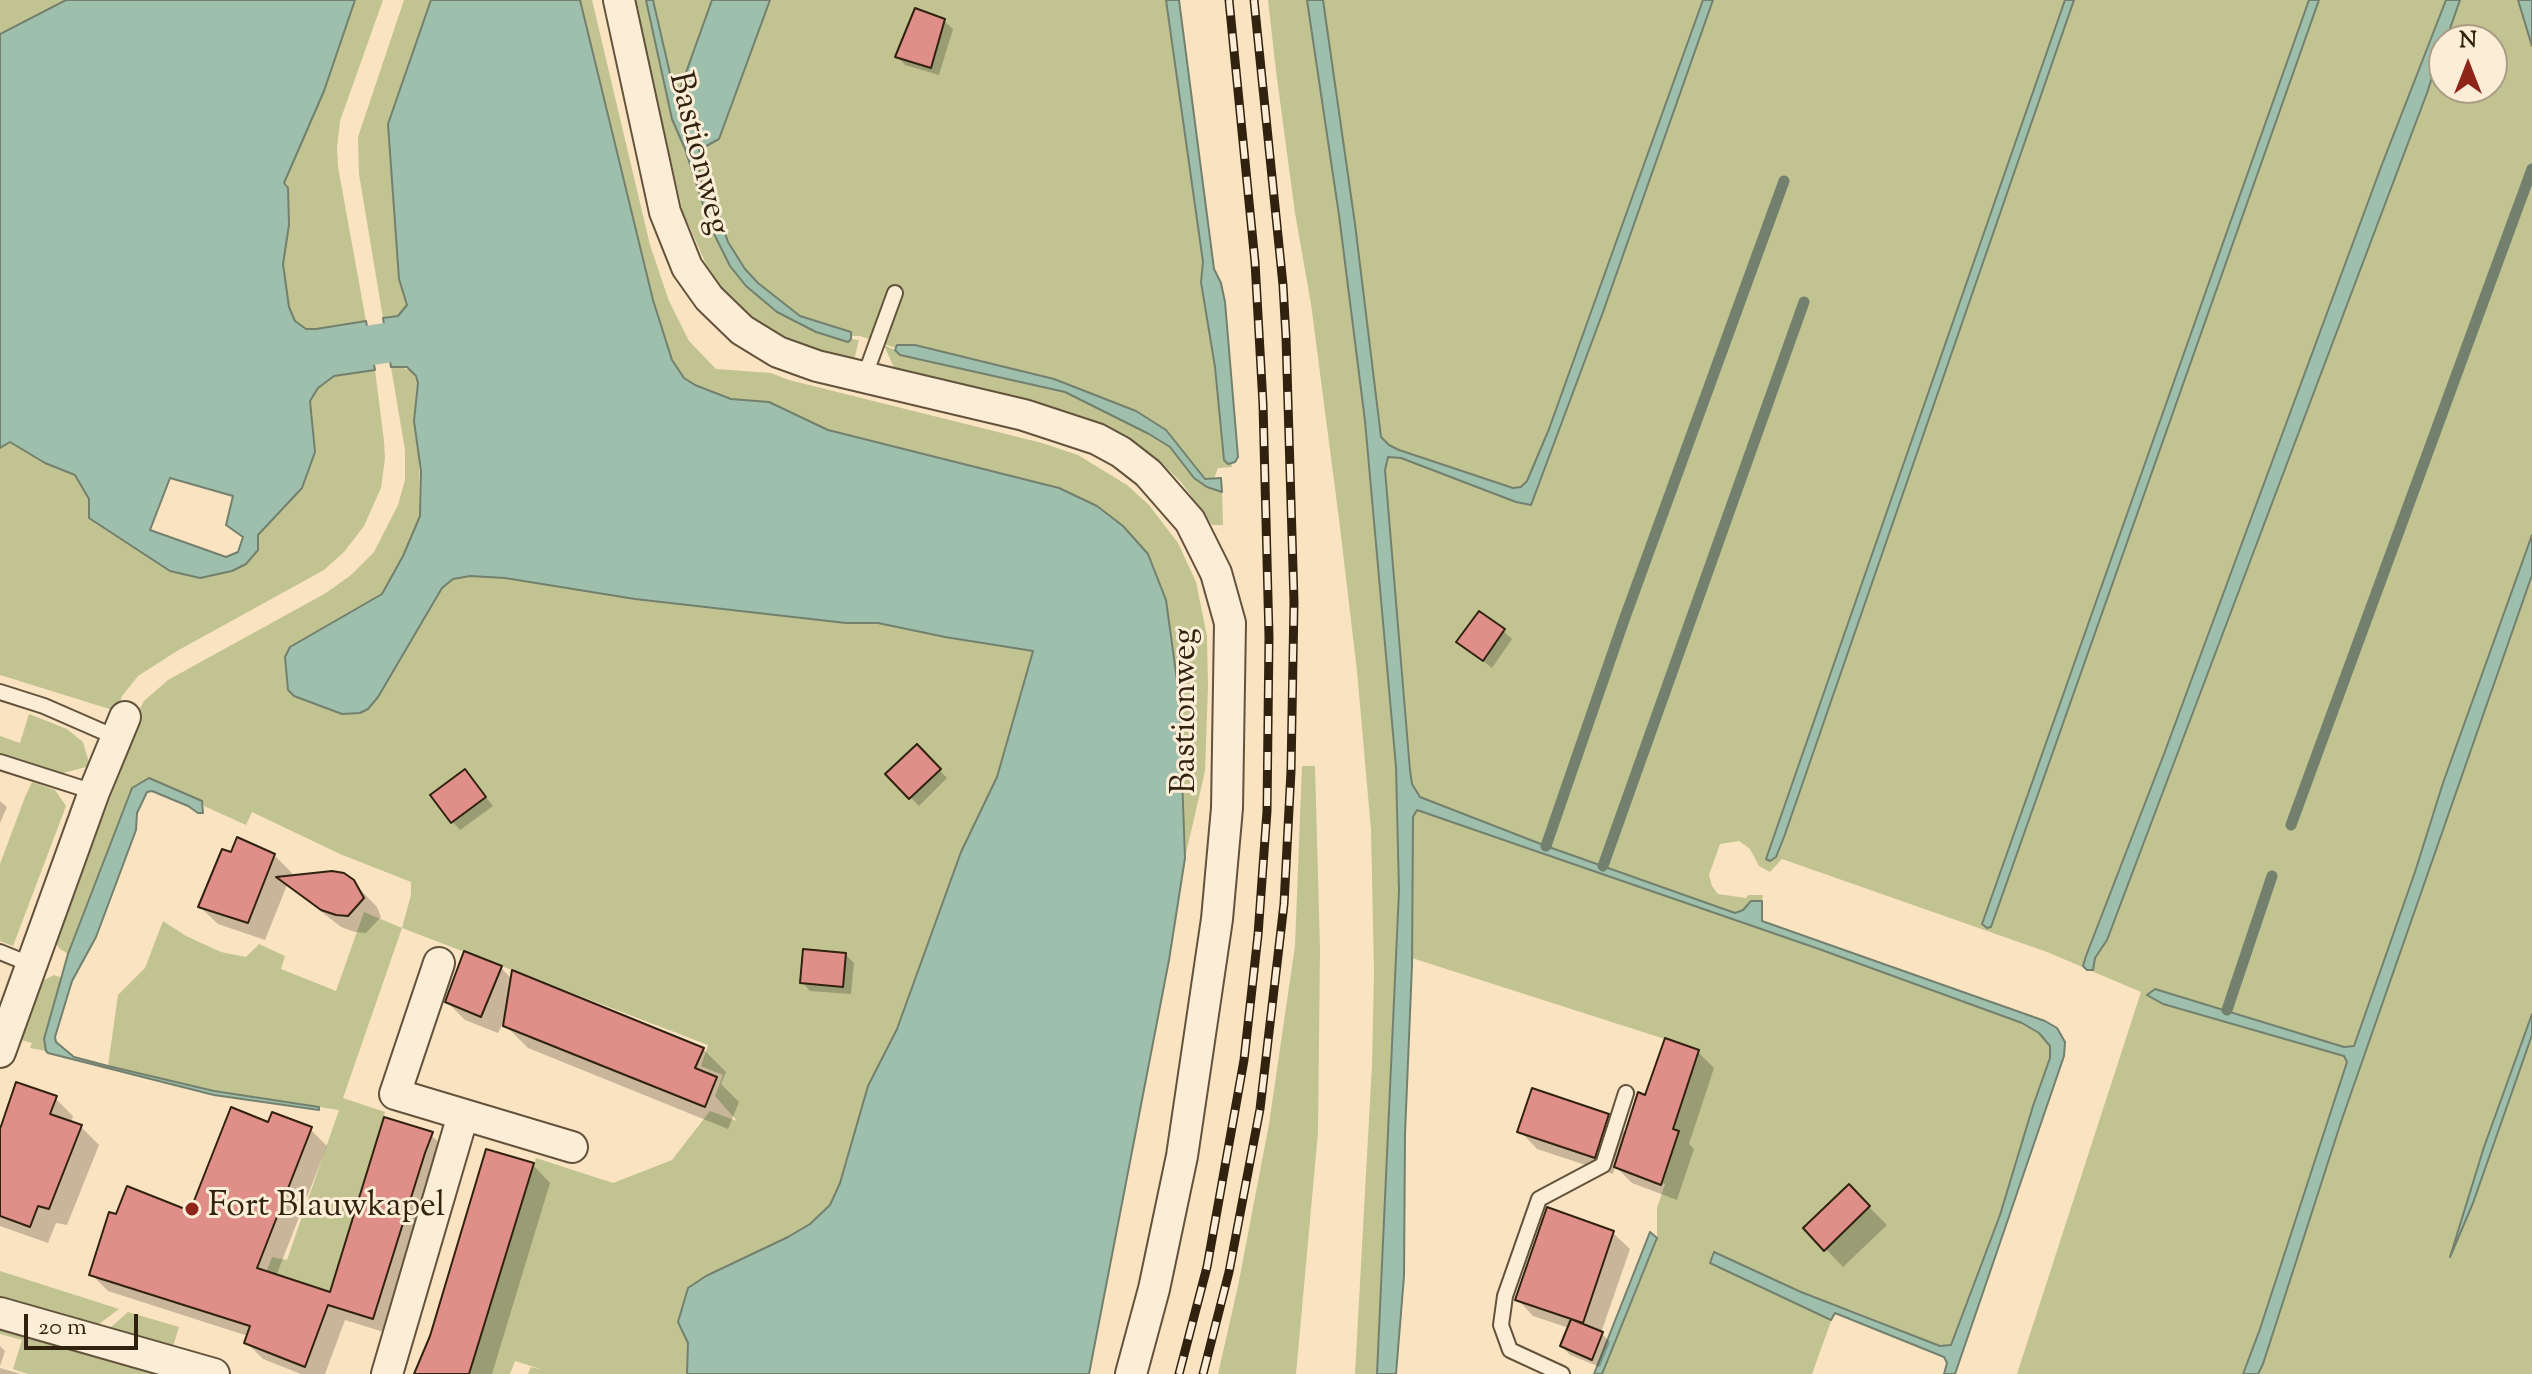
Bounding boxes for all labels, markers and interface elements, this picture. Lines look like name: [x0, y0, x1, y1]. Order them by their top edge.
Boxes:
north arrow: [2428, 24, 2508, 104]
text: N: [2459, 26, 2477, 58]
street label: Bastionweg: [656, 68, 736, 240]
street label: Bastionweg: [1168, 628, 1208, 794]
place label: Fort Blauwkapel: [208, 1189, 445, 1229]
marker: Fort Blauwkapel: [183, 1200, 201, 1218]
scale bar: [28, 1298, 142, 1348]
text: 20 m: [38, 1311, 87, 1345]

